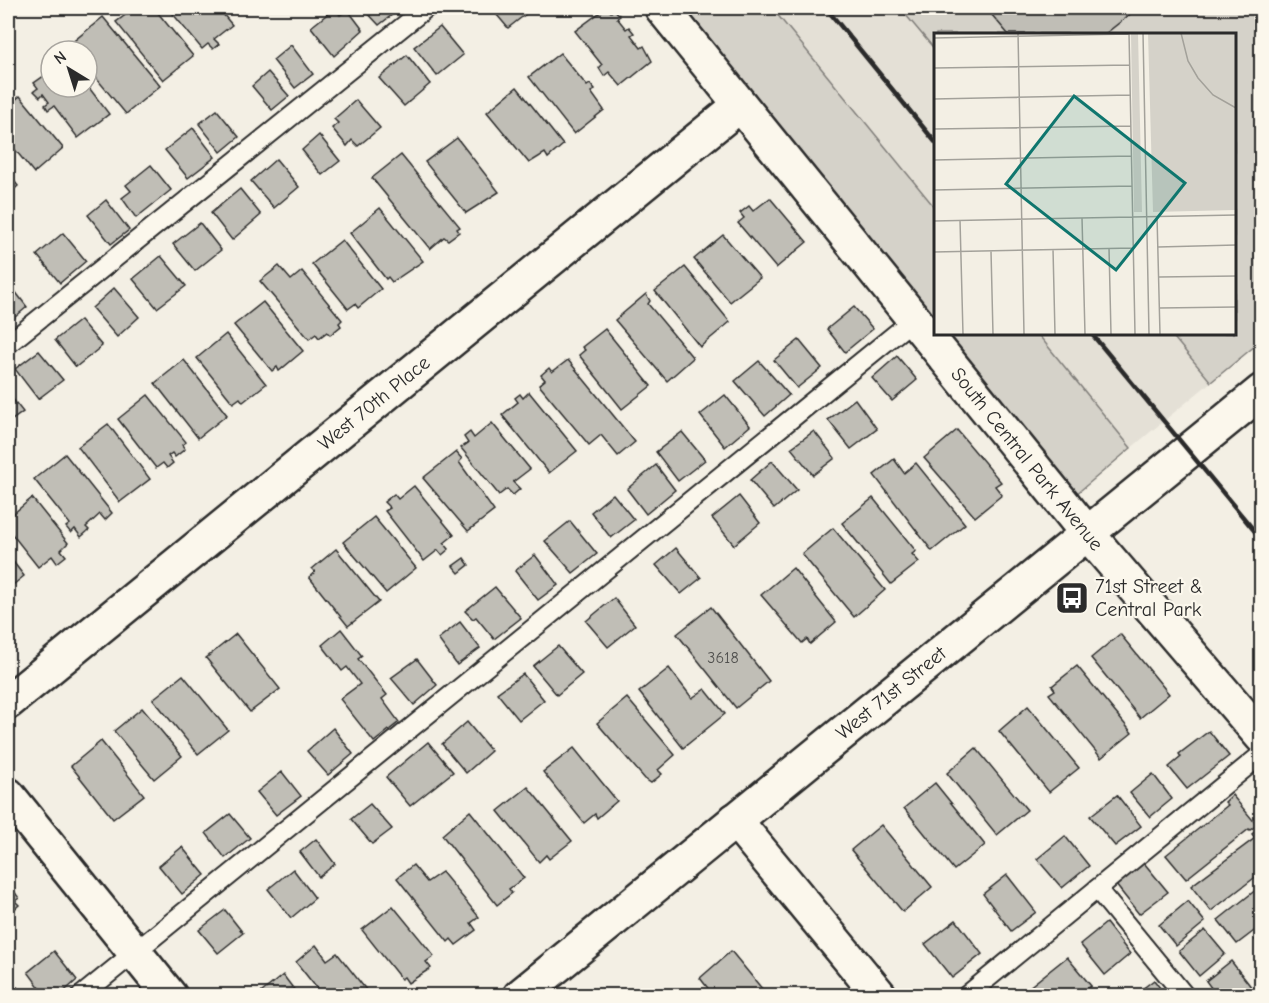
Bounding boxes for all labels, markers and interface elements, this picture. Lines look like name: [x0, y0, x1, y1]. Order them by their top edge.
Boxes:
inset map: [934, 33, 1236, 334]
north arrow: [39, 39, 99, 99]
text: N: [51, 48, 70, 68]
street label: West 70th Place: [314, 351, 434, 455]
street label: South Central Park Avenue: [946, 363, 1108, 555]
place label: 71st Street & Central Park: [1095, 575, 1203, 621]
bus stop icon: 71st Street & Central Park: [1054, 580, 1090, 616]
street label: West 71st Street: [831, 641, 952, 744]
house number: 3618: [707, 649, 739, 667]

